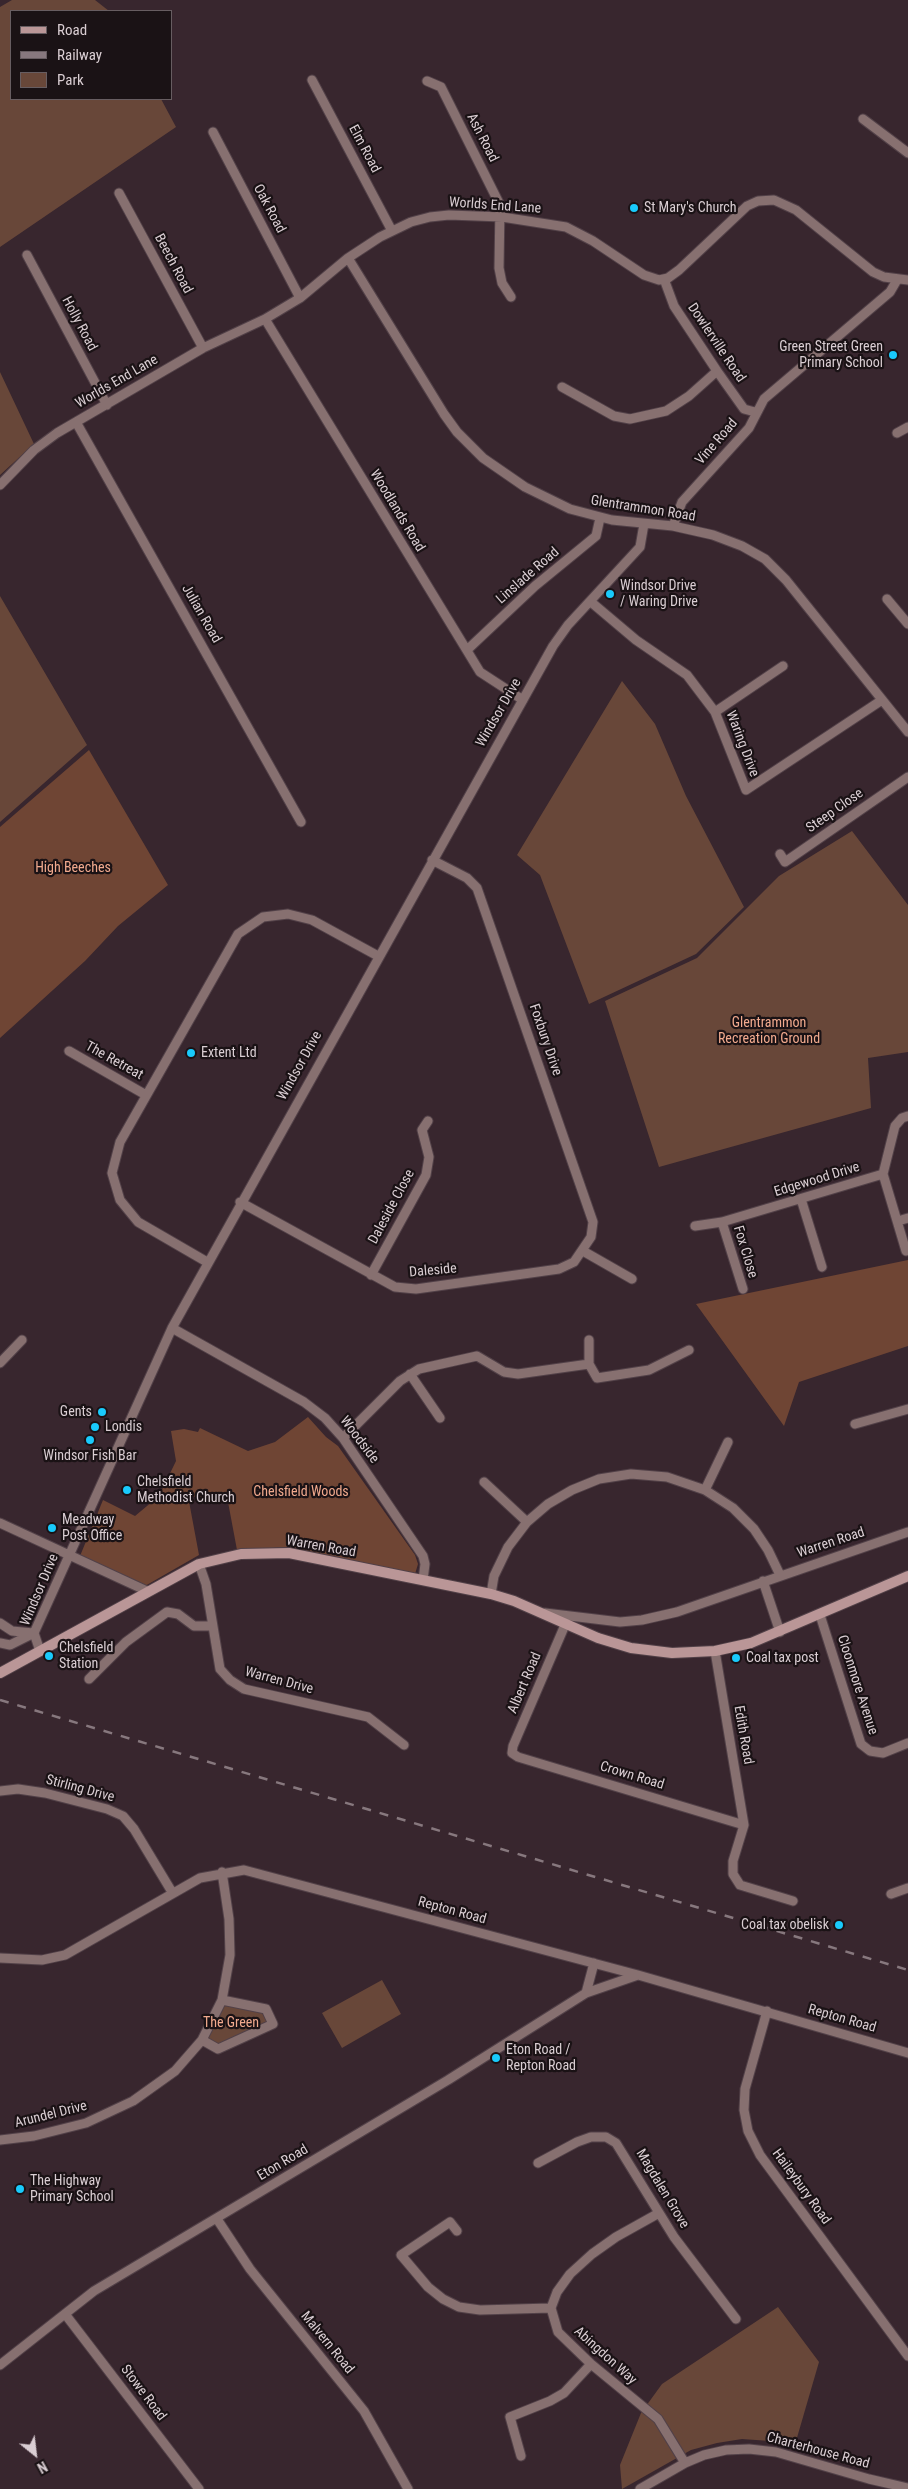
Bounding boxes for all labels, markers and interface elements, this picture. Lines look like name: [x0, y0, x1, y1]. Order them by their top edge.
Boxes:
legend: [10, 10, 172, 100]
text: Road: [57, 21, 87, 39]
text: Railway: [57, 46, 102, 64]
text: Park: [57, 71, 84, 89]
street label: Ash Road: [463, 111, 501, 165]
street label: Elm Road: [344, 122, 384, 176]
street label: Oak Road: [249, 182, 289, 236]
street label: Worlds End Lane: [448, 194, 542, 218]
place label: St Mary's Church: [644, 200, 737, 216]
marker: St Mary's Church: [628, 202, 640, 214]
street label: Beech Road: [150, 231, 196, 297]
street label: Holly Road: [58, 294, 100, 354]
street label: Dowlerville Road: [683, 300, 749, 386]
place label: Green Street Green Primary School: [779, 339, 883, 372]
marker: Green Street Green Primary School: [887, 349, 899, 361]
street label: Worlds End Lane: [73, 352, 161, 412]
street label: Vine Road: [692, 415, 742, 469]
street label: Woodlands Road: [366, 467, 428, 555]
street label: Glentrammon Road: [589, 492, 697, 526]
street label: Linslade Road: [493, 544, 563, 608]
place label: Windsor Drive / Waring Drive: [620, 578, 698, 610]
street label: Julian Road: [178, 582, 224, 646]
marker: Windsor Drive / Waring Drive: [604, 588, 616, 600]
street label: Windsor Drive: [473, 676, 525, 750]
street label: Waring Drive: [722, 709, 762, 779]
street label: Steep Close: [803, 785, 867, 837]
park label: High Beeches: [35, 860, 111, 876]
street label: Foxbury Drive: [525, 1002, 565, 1078]
park label: Glentrammon Recreation Ground: [718, 1015, 820, 1048]
street label: Windsor Drive: [274, 1029, 326, 1103]
street label: The Retreat: [82, 1038, 146, 1084]
place label: Extent Ltd: [201, 1045, 257, 1061]
marker: Extent Ltd: [185, 1047, 197, 1059]
street label: Edgewood Drive: [772, 1159, 862, 1201]
street label: Daleside Close: [365, 1167, 419, 1247]
street label: Fox Close: [729, 1224, 761, 1280]
street label: Daleside: [409, 1261, 457, 1281]
place label: Gents: [60, 1404, 92, 1420]
marker: Gents: [96, 1406, 108, 1418]
street label: Woodside: [336, 1413, 382, 1467]
place label: Londis: [105, 1419, 142, 1435]
marker: Londis: [89, 1421, 101, 1433]
marker: Windsor Fish Bar: [84, 1434, 96, 1446]
place label: Windsor Fish Bar: [43, 1448, 137, 1464]
place label: Chelsfield Methodist Church: [137, 1474, 235, 1506]
marker: Chelsfield Methodist Church: [121, 1484, 133, 1496]
park label: Chelsfield Woods: [253, 1484, 349, 1500]
place label: Meadway Post Office: [62, 1512, 122, 1544]
marker: Meadway Post Office: [46, 1522, 58, 1534]
street label: Warren Road: [795, 1524, 867, 1562]
street label: Warren Road: [285, 1533, 357, 1561]
street label: Windsor Drive: [17, 1552, 63, 1628]
street label: Cloonmore Avenue: [833, 1633, 881, 1737]
place label: Chelsfield Station: [59, 1640, 113, 1672]
marker: Chelsfield Station: [43, 1650, 55, 1662]
street label: Albert Road: [505, 1650, 545, 1716]
place label: Coal tax post: [746, 1650, 819, 1666]
marker: Coal tax post: [730, 1652, 742, 1664]
street label: Warren Drive: [243, 1664, 315, 1698]
street label: Edith Road: [730, 1704, 756, 1766]
street label: Crown Road: [598, 1758, 666, 1794]
street label: Stirling Drive: [44, 1772, 116, 1806]
street label: Repton Road: [416, 1894, 488, 1928]
place label: Coal tax obelisk: [741, 1917, 829, 1933]
marker: Coal tax obelisk: [833, 1919, 845, 1931]
street label: Repton Road: [806, 2001, 878, 2037]
park label: The Green: [203, 2015, 259, 2031]
place label: Eton Road / Repton Road: [506, 2042, 576, 2074]
marker: Eton Road / Repton Road: [490, 2052, 502, 2064]
street label: Arundel Drive: [13, 2098, 89, 2132]
street label: Eton Road: [255, 2141, 311, 2185]
street label: Magdalen Grove: [632, 2146, 692, 2232]
street label: Haileybury Road: [768, 2146, 834, 2228]
place label: The Highway Primary School: [30, 2173, 114, 2206]
marker: The Highway Primary School: [14, 2183, 26, 2195]
street label: Malvern Road: [297, 2308, 357, 2378]
street label: Abingdon Way: [570, 2323, 640, 2389]
street label: Stowe Road: [117, 2362, 169, 2424]
north arrow: [10, 2429, 60, 2479]
street label: Charterhouse Road: [765, 2429, 871, 2473]
text: N: [35, 2458, 50, 2476]

